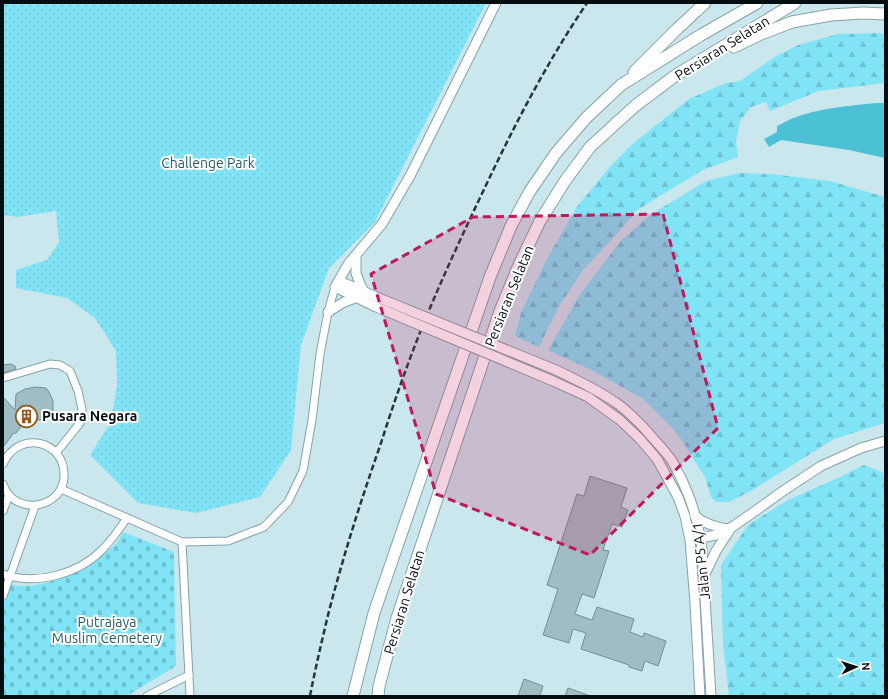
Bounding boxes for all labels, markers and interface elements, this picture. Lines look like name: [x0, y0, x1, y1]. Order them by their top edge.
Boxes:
street label: Persiaran Selatan: [672, 13, 772, 83]
park label: Challenge Park: [161, 155, 255, 171]
street label: Persiaran Selatan: [481, 243, 537, 349]
building icon: Pusara Negara: [14, 403, 40, 429]
place label: Pusara Negara: [42, 408, 137, 424]
street label: Jalan P5 A/1: [689, 521, 713, 601]
street label: Persiaran Selatan: [381, 548, 427, 656]
park label: Putrajaya Muslim Cemetery: [52, 614, 162, 646]
north arrow: [836, 647, 876, 687]
text: N: [860, 662, 872, 671]

